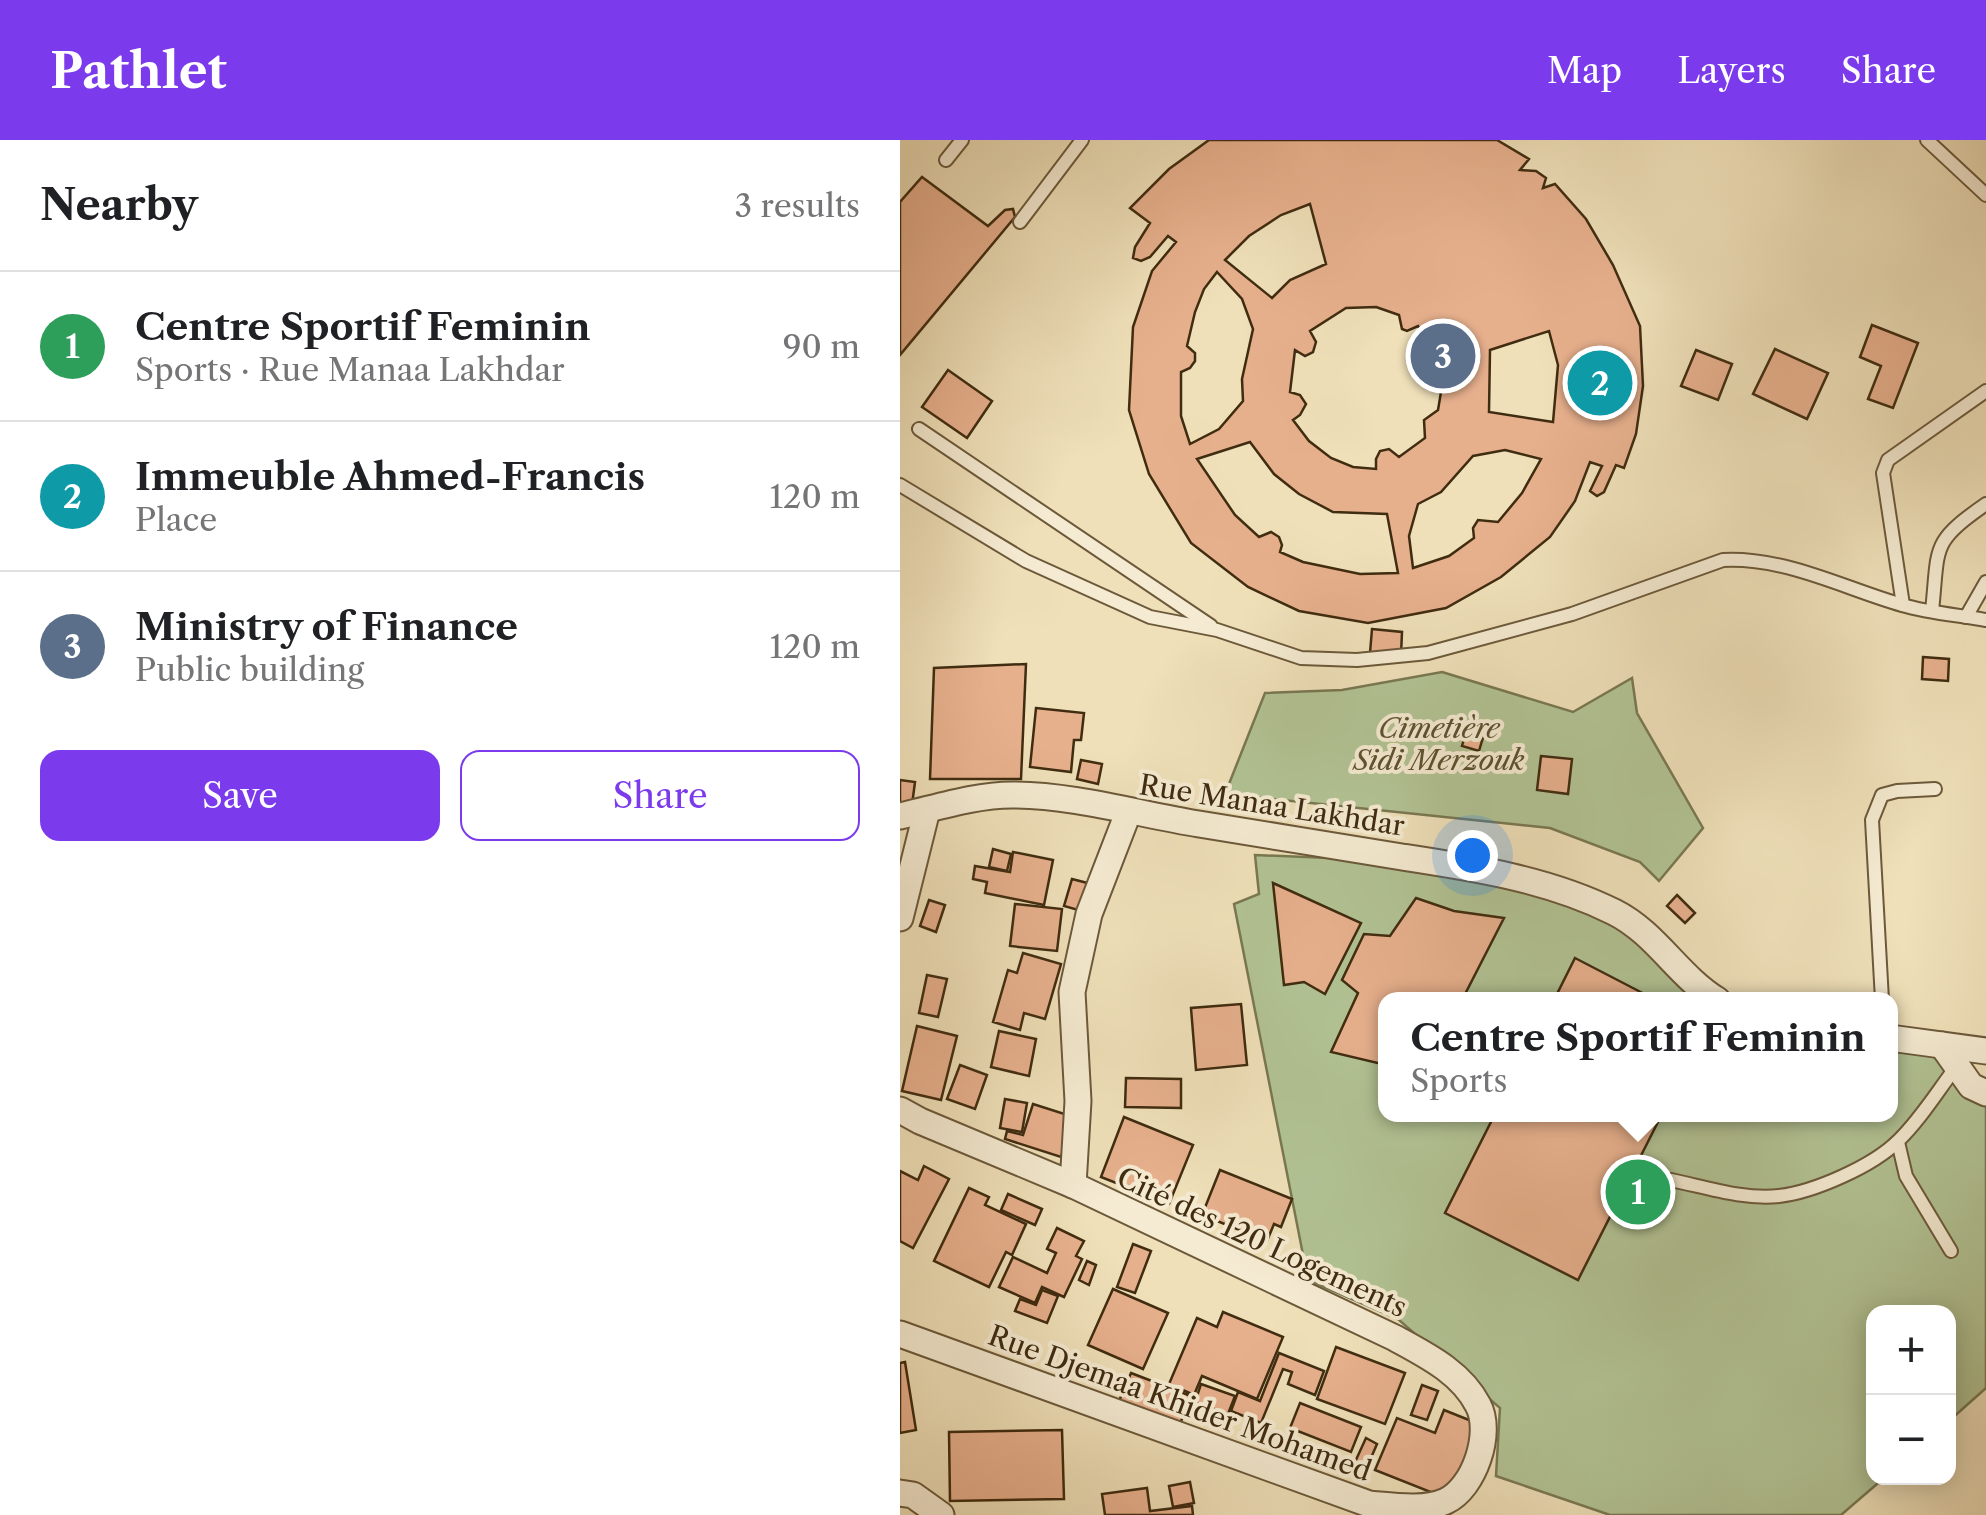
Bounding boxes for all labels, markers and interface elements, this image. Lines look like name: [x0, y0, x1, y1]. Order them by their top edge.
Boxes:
text: Pathlet: [50, 41, 227, 100]
text: Map: [1547, 49, 1622, 92]
text: Layers: [1677, 49, 1786, 92]
text: Share: [1841, 49, 1936, 92]
text: Nearby: [40, 179, 198, 231]
text: 3 results: [734, 186, 860, 225]
text: Centre Sportif Feminin: [135, 303, 591, 350]
pin: 3: [1410, 318, 1476, 394]
text: 1: [65, 327, 80, 366]
text: 90 m: [783, 327, 860, 366]
pin: 2: [1568, 346, 1632, 420]
text: Sports · Rue Manaa Lakhdar: [135, 350, 565, 389]
text: Immeuble Ahmed-Francis: [135, 453, 645, 500]
text: 2: [63, 477, 82, 516]
text: 120 m: [770, 477, 860, 516]
text: Place: [135, 500, 217, 539]
text: Ministry of Finance: [135, 603, 518, 650]
text: 3: [63, 627, 82, 666]
text: 120 m: [770, 627, 860, 666]
text: Public building: [135, 650, 364, 689]
park label: Cimetière Sidi Merzouk: [1351, 711, 1525, 777]
button: Save: [40, 750, 440, 841]
button: Share: [460, 750, 860, 841]
street label: Rue Manaa Lakhdar: [1137, 767, 1407, 843]
your location: [1447, 830, 1498, 881]
popup: [1378, 992, 1898, 1122]
text: Centre Sportif Feminin: [1410, 1014, 1866, 1061]
text: Sports: [1410, 1061, 1507, 1100]
pin: 1: [1606, 1154, 1670, 1230]
street label: Cité des 120 Logements: [1112, 1160, 1412, 1324]
map controls: [1866, 1305, 1956, 1485]
button: +: [1866, 1305, 1956, 1395]
street label: Rue Djemaa Khider Mohamed: [984, 1318, 1376, 1488]
button: −: [1866, 1395, 1956, 1485]

